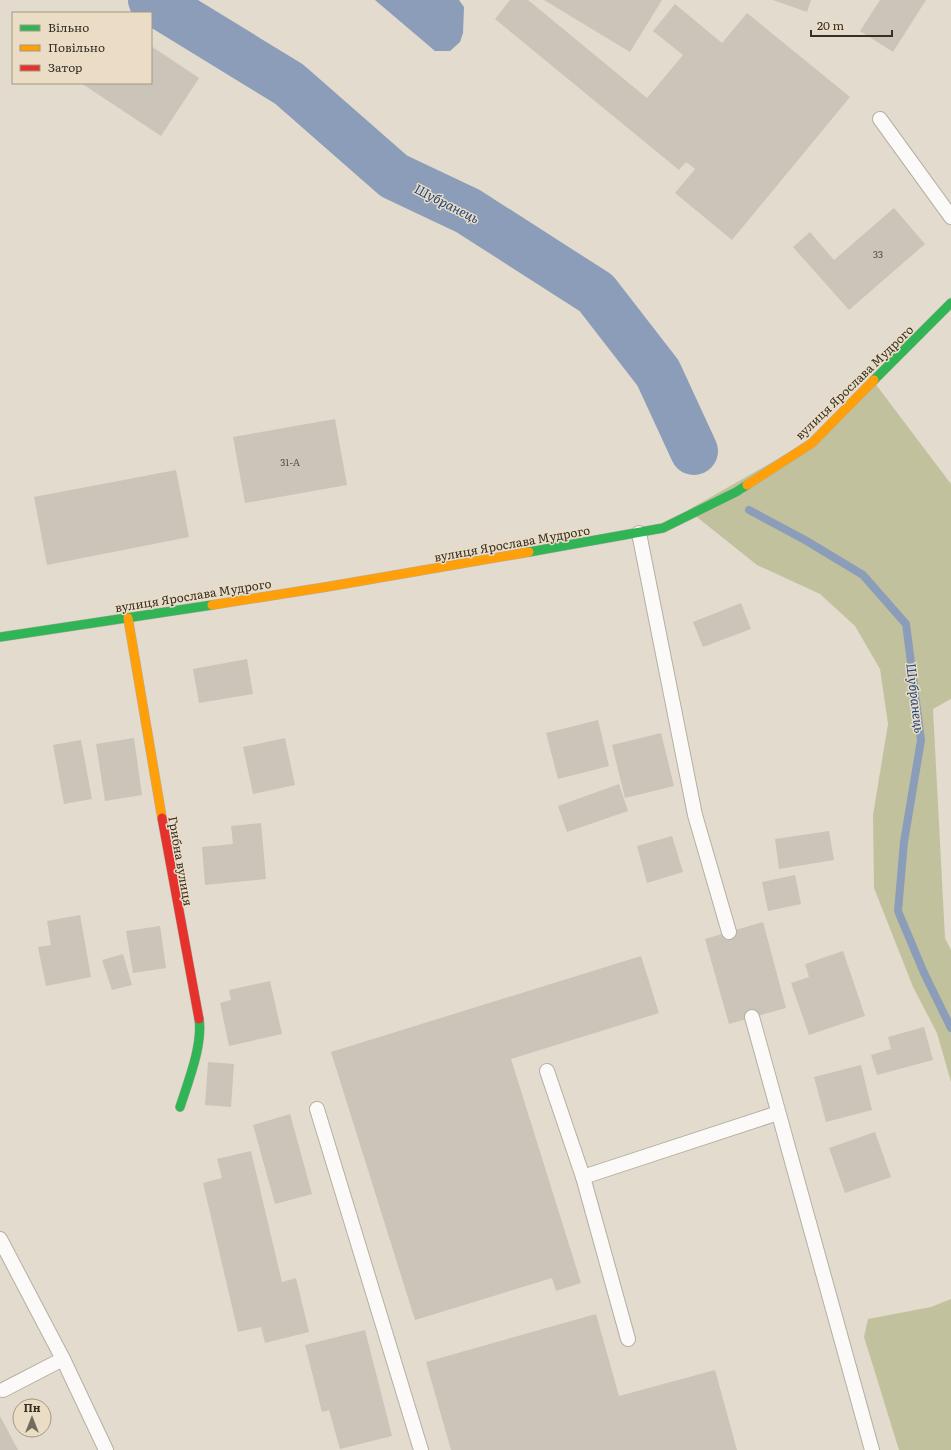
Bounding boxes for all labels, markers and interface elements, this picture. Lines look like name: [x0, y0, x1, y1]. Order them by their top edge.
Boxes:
legend: [12, 12, 152, 84]
scale bar: [811, 12, 892, 38]
text: 20 m: [817, 16, 844, 34]
text: Вільно: [48, 18, 89, 36]
text: Повільно: [48, 38, 105, 56]
text: Затор: [48, 58, 83, 76]
water label: Шубранець: [411, 179, 483, 227]
house number: 33: [873, 246, 883, 261]
street label: вулиця Ярослава Мудрого: [791, 321, 917, 443]
house number: 31-А: [280, 454, 301, 469]
street label: вулиця Ярослава Мудрого: [433, 520, 591, 566]
street label: вулиця Ярослава Мудрого: [113, 574, 273, 616]
water label: Шубранець: [902, 662, 930, 734]
street label: Грибна вулиця: [164, 815, 198, 907]
north arrow: [12, 1398, 52, 1438]
text: Пн: [23, 1399, 41, 1415]

